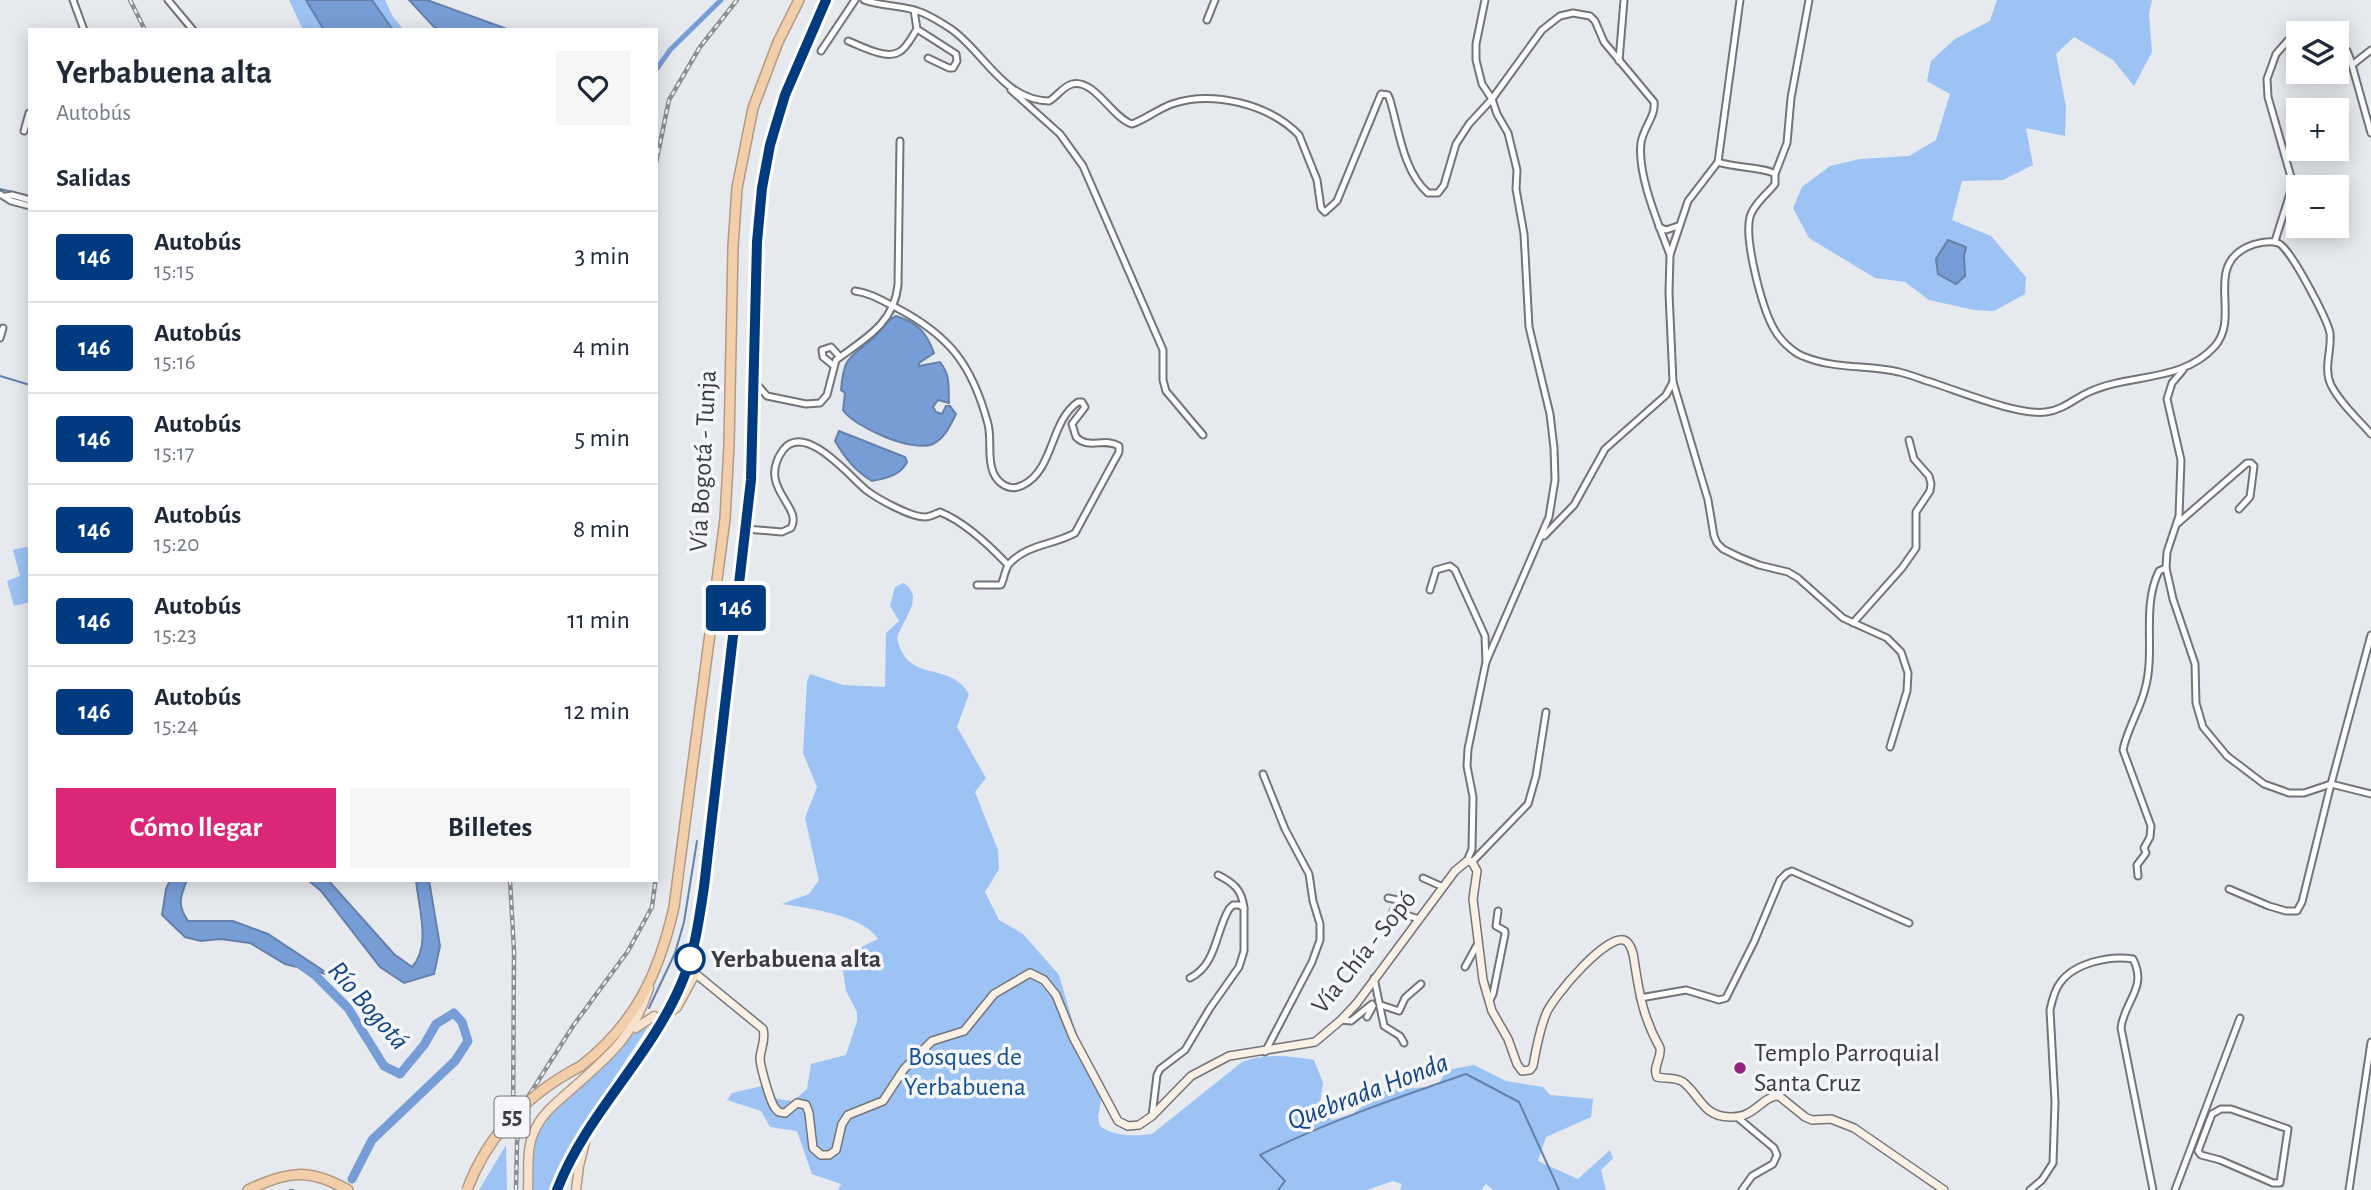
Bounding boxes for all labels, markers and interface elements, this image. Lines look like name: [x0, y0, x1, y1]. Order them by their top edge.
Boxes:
map controls: [2286, 21, 2349, 238]
button: layers: [2286, 21, 2349, 84]
button: heart: [556, 51, 630, 125]
text: Yerbabuena alta: [56, 57, 272, 90]
button: +: [2286, 98, 2349, 161]
text: Autobús: [56, 102, 131, 125]
text: Salidas: [56, 165, 131, 191]
button: −: [2286, 175, 2349, 238]
text: Autobús: [154, 229, 241, 255]
text: 3 min: [574, 243, 630, 269]
text: 146: [78, 245, 111, 269]
text: 15:15: [154, 260, 194, 283]
text: Autobús: [154, 320, 241, 346]
text: 4 min: [573, 334, 630, 360]
text: 146: [78, 336, 111, 360]
text: 15:16: [154, 351, 196, 374]
street label: Vía Bogotá - Tunja: [685, 369, 721, 553]
text: Autobús: [154, 411, 241, 437]
text: 5 min: [574, 425, 630, 451]
text: 146: [78, 427, 111, 451]
text: 15:17: [154, 442, 194, 465]
text: Autobús: [154, 502, 241, 528]
text: 8 min: [573, 516, 630, 542]
text: 146: [78, 518, 111, 542]
text: 15:20: [154, 533, 199, 556]
line badge: 146: [696, 585, 776, 631]
text: Autobús: [154, 593, 241, 619]
text: 146: [720, 596, 752, 620]
text: 11 min: [567, 607, 630, 633]
text: 146: [78, 609, 111, 633]
text: 15:23: [154, 624, 197, 647]
text: Autobús: [154, 684, 241, 710]
text: 12 min: [564, 698, 630, 724]
text: 146: [78, 700, 111, 724]
text: 15:24: [154, 715, 198, 738]
button: Cómo llegar: [56, 788, 336, 868]
button: Billetes: [350, 788, 630, 868]
street label: Vía Chía - Sopó: [1307, 886, 1421, 1018]
marker: Yerbabuena alta: [675, 944, 705, 974]
place label: Yerbabuena alta: [711, 946, 881, 972]
water label: Río Bogotá: [322, 956, 414, 1056]
place label: Templo Parroquial Santa Cruz: [1754, 1040, 1940, 1096]
park label: Bosques de Yerbabuena: [904, 1044, 1026, 1100]
water label: Quebrada Honda: [1284, 1048, 1452, 1136]
marker: Templo Parroquial Santa Cruz: [1732, 1060, 1748, 1076]
road number: 55: [494, 1097, 530, 1138]

